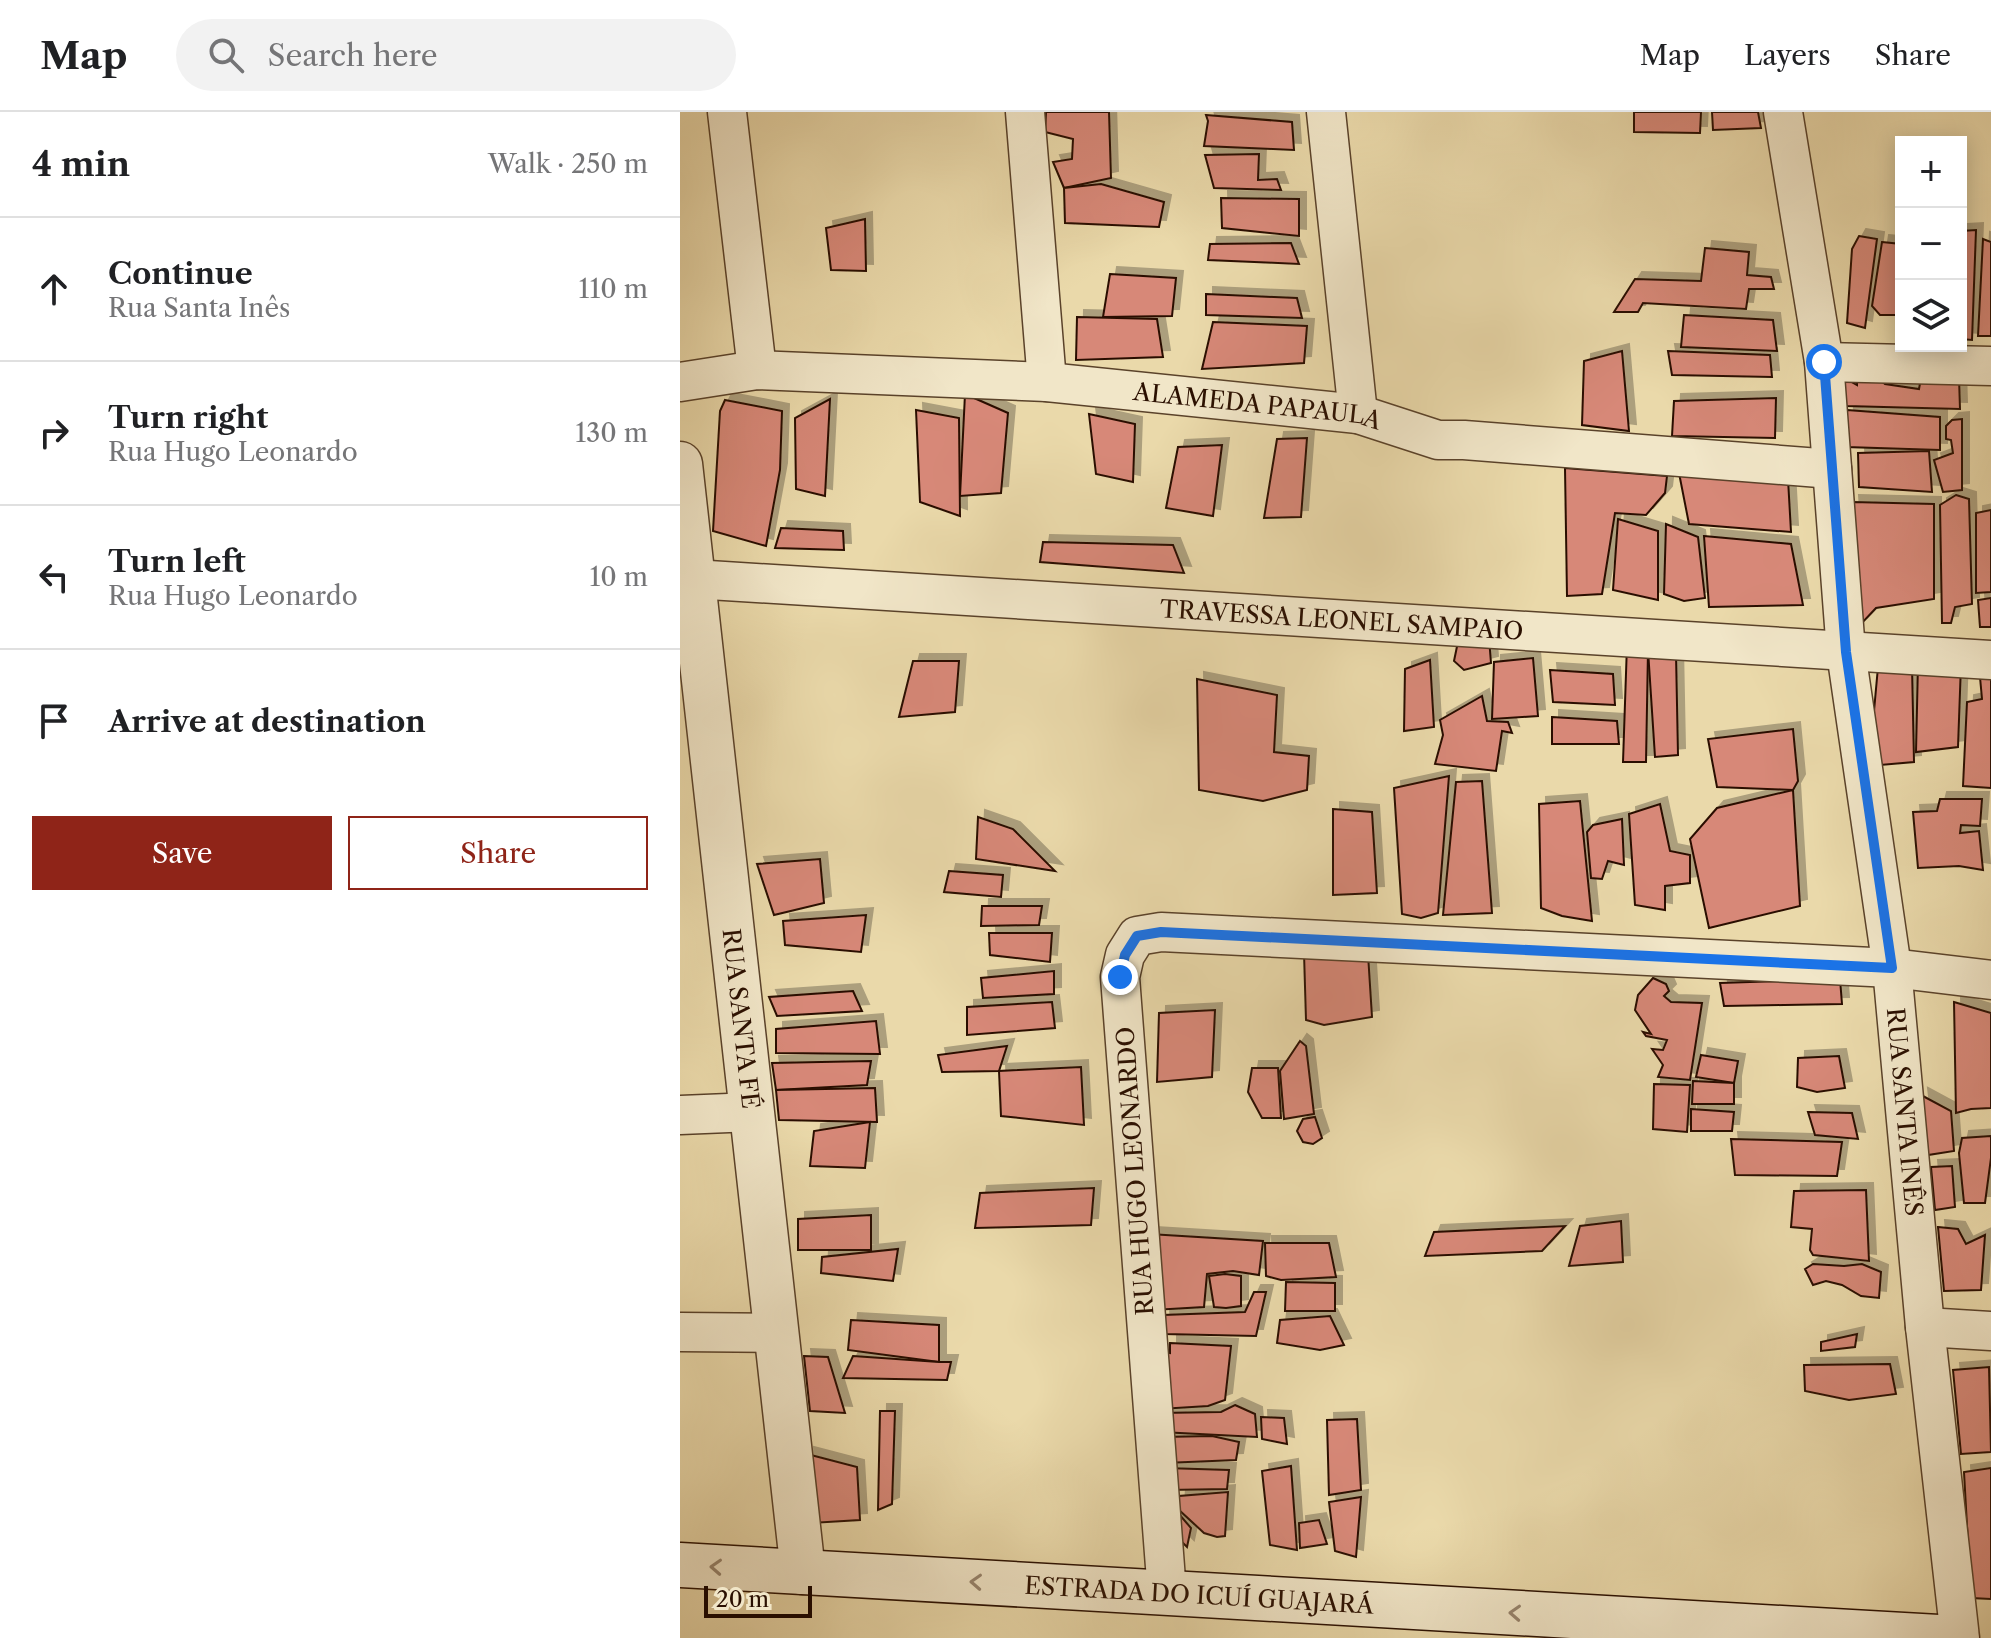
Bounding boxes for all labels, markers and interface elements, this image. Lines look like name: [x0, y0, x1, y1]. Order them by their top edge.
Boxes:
search box: [176, 19, 736, 91]
text: Map: [40, 32, 128, 79]
icon: search: [204, 33, 248, 77]
text: Search here: [268, 37, 438, 74]
text: Map: [1640, 38, 1700, 72]
text: Layers: [1744, 38, 1831, 72]
text: Share: [1875, 38, 1951, 72]
map controls: [1895, 136, 1967, 352]
button: +: [1895, 136, 1967, 208]
text: 4 min: [32, 143, 130, 185]
text: Walk · 250 m: [488, 148, 648, 180]
button: −: [1895, 208, 1967, 280]
text: Continue: [108, 255, 253, 292]
icon: ahead: [32, 267, 76, 311]
text: 110 m: [579, 273, 648, 305]
button: layers: [1895, 280, 1967, 352]
text: Rua Santa Inês: [108, 292, 290, 324]
route start: [1806, 344, 1842, 380]
street label: ALAMEDA PAPAULA: [1131, 376, 1387, 436]
text: Turn right: [108, 399, 268, 436]
icon: right: [32, 411, 76, 455]
text: 130 m: [575, 417, 648, 449]
text: Rua Hugo Leonardo: [108, 436, 358, 468]
text: Turn left: [108, 543, 245, 580]
icon: left: [32, 555, 76, 599]
text: 10 m: [589, 561, 648, 593]
text: Rua Hugo Leonardo: [108, 580, 358, 612]
street label: TRAVESSA LEONEL SAMPAIO: [1159, 594, 1524, 645]
icon: arrive: [32, 699, 76, 743]
text: Arrive at destination: [108, 703, 426, 740]
button: Save: [32, 816, 332, 890]
button: Share: [348, 816, 648, 890]
street label: RUA SANTA FÉ: [717, 927, 766, 1110]
route end: [1102, 959, 1138, 995]
street label: RUA SANTA INÊS: [1881, 1006, 1929, 1217]
street label: RUA HUGO LEONARDO: [1110, 1026, 1160, 1316]
one-way arrow: [709, 1559, 722, 1576]
street label: ESTRADA DO ICUÍ GUAJARÁ: [1024, 1570, 1376, 1619]
one-way arrow: [969, 1574, 982, 1591]
scale bar: [704, 1582, 812, 1618]
text: 20 m: [716, 1586, 769, 1613]
one-way arrow: [1508, 1605, 1521, 1622]

